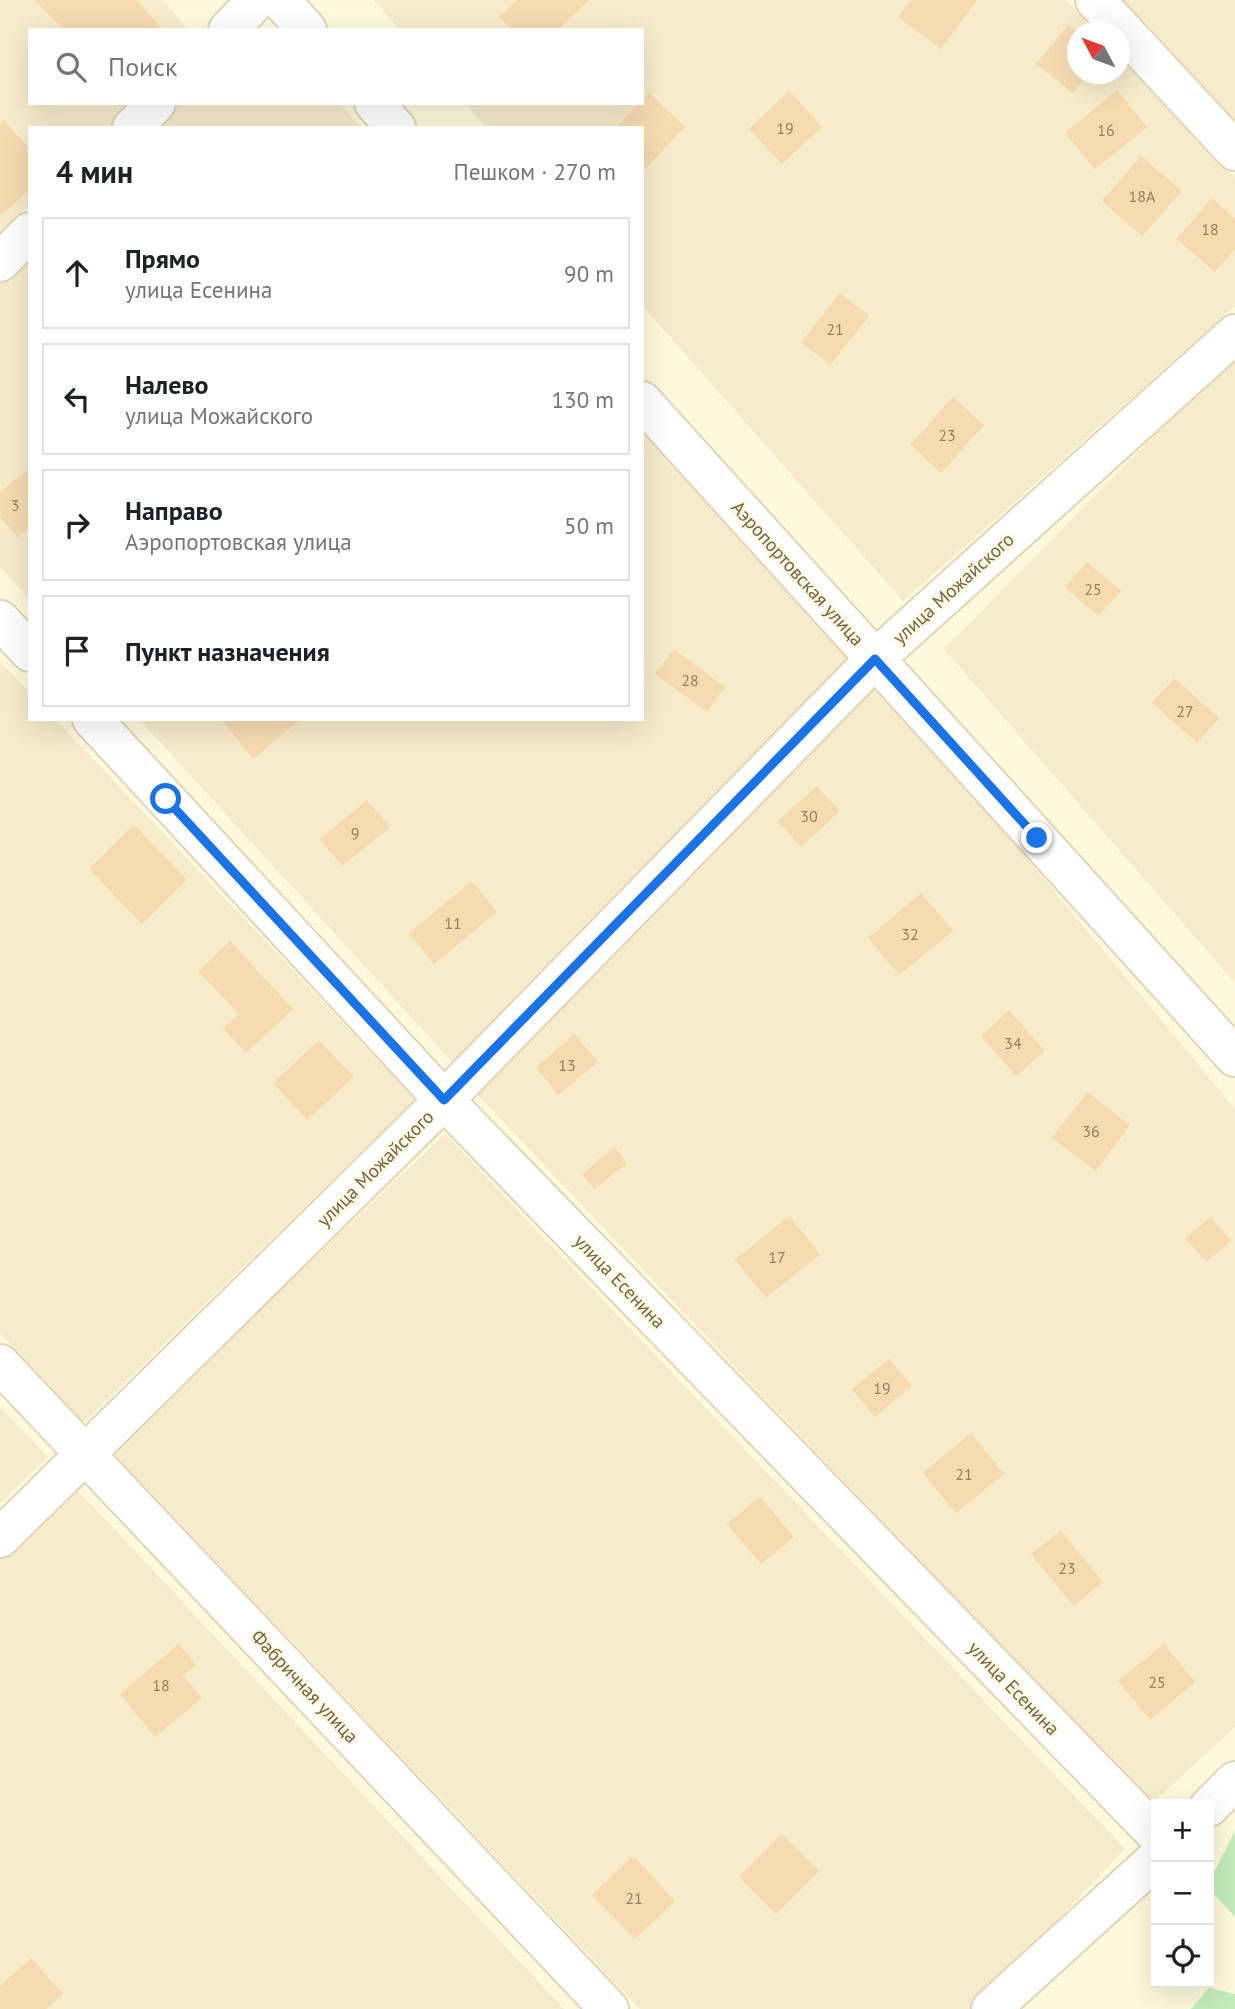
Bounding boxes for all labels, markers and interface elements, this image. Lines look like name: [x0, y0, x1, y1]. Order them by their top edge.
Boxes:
north arrow: [1067, 21, 1130, 84]
search box: [28, 28, 644, 105]
icon: search: [52, 48, 90, 86]
text: Поиск: [108, 50, 177, 83]
house number: 19: [776, 118, 794, 138]
house number: 16: [1097, 120, 1115, 140]
text: 4 мин: [56, 152, 133, 191]
text: Пешком · 270 m: [453, 157, 616, 186]
house number: 18А: [1129, 186, 1156, 206]
house number: 18: [1201, 219, 1219, 239]
text: Прямо: [125, 242, 200, 275]
icon: ahead: [58, 254, 96, 292]
text: 90 m: [564, 259, 614, 288]
text: улица Есенина: [125, 275, 272, 304]
house number: 21: [826, 319, 844, 339]
text: Налево: [125, 368, 209, 401]
icon: left: [58, 380, 96, 418]
text: 130 m: [552, 385, 614, 414]
text: улица Можайского: [125, 401, 313, 430]
house number: 23: [938, 425, 956, 445]
text: Направо: [125, 494, 223, 527]
house number: 3: [11, 495, 19, 515]
street label: Аэропортовская улица: [726, 495, 870, 651]
icon: right: [58, 506, 96, 544]
text: 50 m: [564, 511, 614, 540]
text: Аэропортовская улица: [125, 527, 352, 556]
street label: улица Можайского: [887, 527, 1019, 649]
house number: 25: [1084, 579, 1102, 599]
icon: arrive: [58, 632, 96, 670]
text: Пункт назначения: [125, 635, 330, 668]
house number: 28: [681, 670, 699, 690]
house number: 27: [1176, 701, 1194, 721]
route start: [150, 783, 181, 814]
house number: 30: [800, 806, 818, 826]
route end: [1021, 822, 1052, 853]
house number: 9: [351, 823, 359, 843]
house number: 11: [444, 913, 462, 933]
house number: 32: [901, 924, 919, 944]
house number: 34: [1004, 1033, 1022, 1053]
house number: 13: [558, 1055, 576, 1075]
street label: улица Можайского: [312, 1105, 438, 1231]
house number: 36: [1082, 1121, 1100, 1141]
street label: улица Есенина: [569, 1229, 671, 1333]
house number: 17: [768, 1247, 786, 1267]
house number: 19: [873, 1378, 891, 1398]
house number: 21: [955, 1464, 973, 1484]
house number: 23: [1058, 1558, 1076, 1578]
street label: Фабричная улица: [246, 1624, 364, 1748]
street label: улица Есенина: [963, 1636, 1065, 1740]
house number: 25: [1148, 1672, 1166, 1692]
house number: 18: [152, 1675, 170, 1695]
map controls: [1151, 1799, 1214, 1988]
button: +: [1151, 1799, 1214, 1862]
button: −: [1151, 1862, 1214, 1925]
house number: 21: [625, 1888, 643, 1908]
button: locate: [1151, 1925, 1214, 1988]

